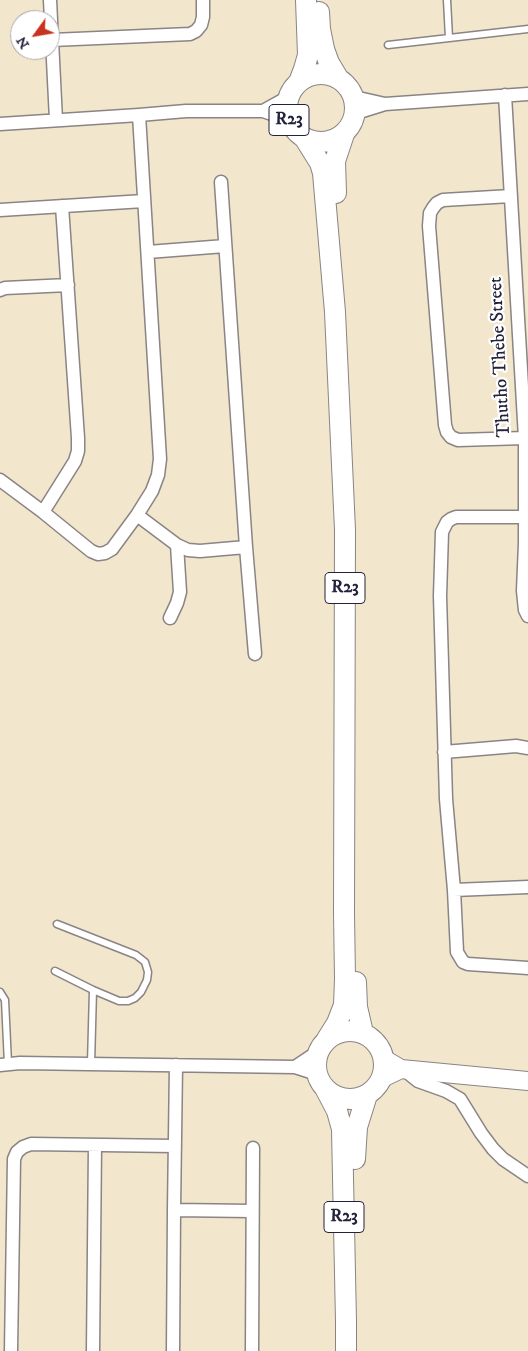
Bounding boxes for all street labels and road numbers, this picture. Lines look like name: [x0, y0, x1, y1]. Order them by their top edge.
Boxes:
road number: R23: [269, 104, 309, 136]
street label: Thutho Thebe Street: [485, 276, 517, 438]
road number: R23: [325, 572, 365, 604]
road number: R23: [324, 1202, 364, 1232]

